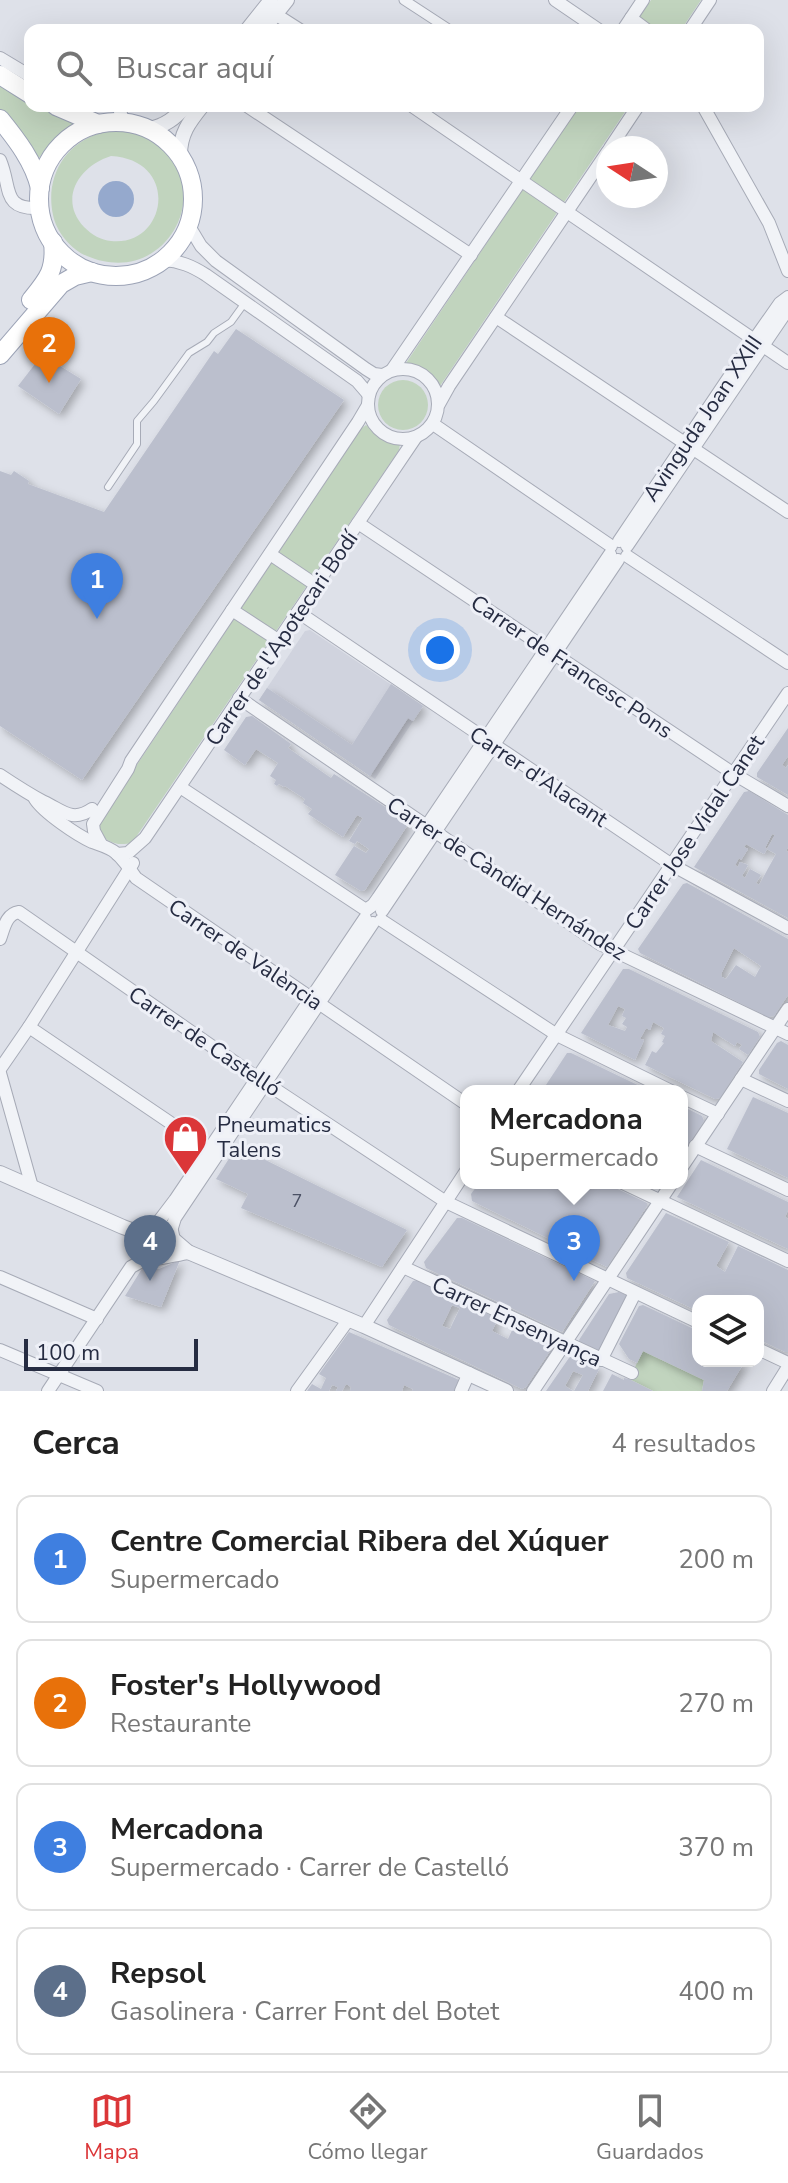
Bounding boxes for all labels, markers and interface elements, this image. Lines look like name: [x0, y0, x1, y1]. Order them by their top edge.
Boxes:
search box: [24, 24, 764, 112]
icon: search: [52, 46, 96, 90]
text: Buscar aquí: [116, 48, 273, 89]
north arrow: [596, 136, 668, 208]
pin: 2: [23, 317, 75, 383]
street label: Avinguda Joan XXIII: [636, 330, 770, 508]
street label: Carrer de l'Apotecari Bodí: [199, 524, 366, 752]
pin: 1: [71, 553, 123, 619]
street label: Carrer de Francesc Pons: [465, 588, 678, 746]
your location: [420, 630, 460, 670]
street label: Carrer d'Alacant: [463, 719, 614, 834]
street label: Carrer Jose Vidal Canet: [618, 729, 772, 936]
street label: Carrer de Càndid Hernández: [381, 790, 632, 968]
street label: Carrer de València: [162, 892, 329, 1018]
street label: Carrer de Castelló: [122, 980, 287, 1104]
popup: [460, 1085, 688, 1189]
text: Mercadona: [489, 1099, 643, 1140]
place label: Pneumatics Talens: [217, 1110, 331, 1165]
shop icon: Pneumatics Talens: [162, 1113, 210, 1176]
text: Supermercado: [489, 1140, 659, 1175]
house number: 7: [292, 1189, 302, 1213]
pin: 4: [124, 1215, 176, 1281]
pin: 3: [548, 1215, 600, 1281]
street label: Carrer Ensenyança: [427, 1269, 606, 1374]
map controls: [692, 1295, 764, 1367]
button: layers: [692, 1295, 764, 1367]
scale bar: [24, 1335, 198, 1371]
text: 100 m: [36, 1338, 100, 1368]
text: Cerca: [32, 1420, 120, 1466]
text: 4 resultados: [611, 1426, 756, 1461]
text: Centre Comercial Ribera del Xúquer: [110, 1521, 609, 1562]
text: 1: [52, 1542, 68, 1577]
text: 200 m: [678, 1542, 754, 1577]
text: Supermercado: [110, 1562, 279, 1597]
text: Foster's Hollywood: [110, 1665, 382, 1706]
text: 2: [52, 1686, 68, 1721]
text: 270 m: [678, 1686, 754, 1721]
text: Restaurante: [110, 1706, 251, 1741]
text: Mercadona: [110, 1809, 264, 1850]
text: 3: [52, 1830, 68, 1865]
text: 370 m: [678, 1830, 754, 1865]
text: Supermercado · Carrer de Castelló: [110, 1850, 509, 1885]
text: Repsol: [110, 1953, 206, 1994]
text: 4: [52, 1974, 68, 2009]
text: 400 m: [678, 1974, 754, 2009]
text: Gasolinera · Carrer Font del Botet: [110, 1994, 499, 2029]
tab: Mapa: [84, 2089, 139, 2167]
tab: Cómo llegar: [308, 2089, 428, 2167]
tab: Guardados: [596, 2089, 704, 2167]

